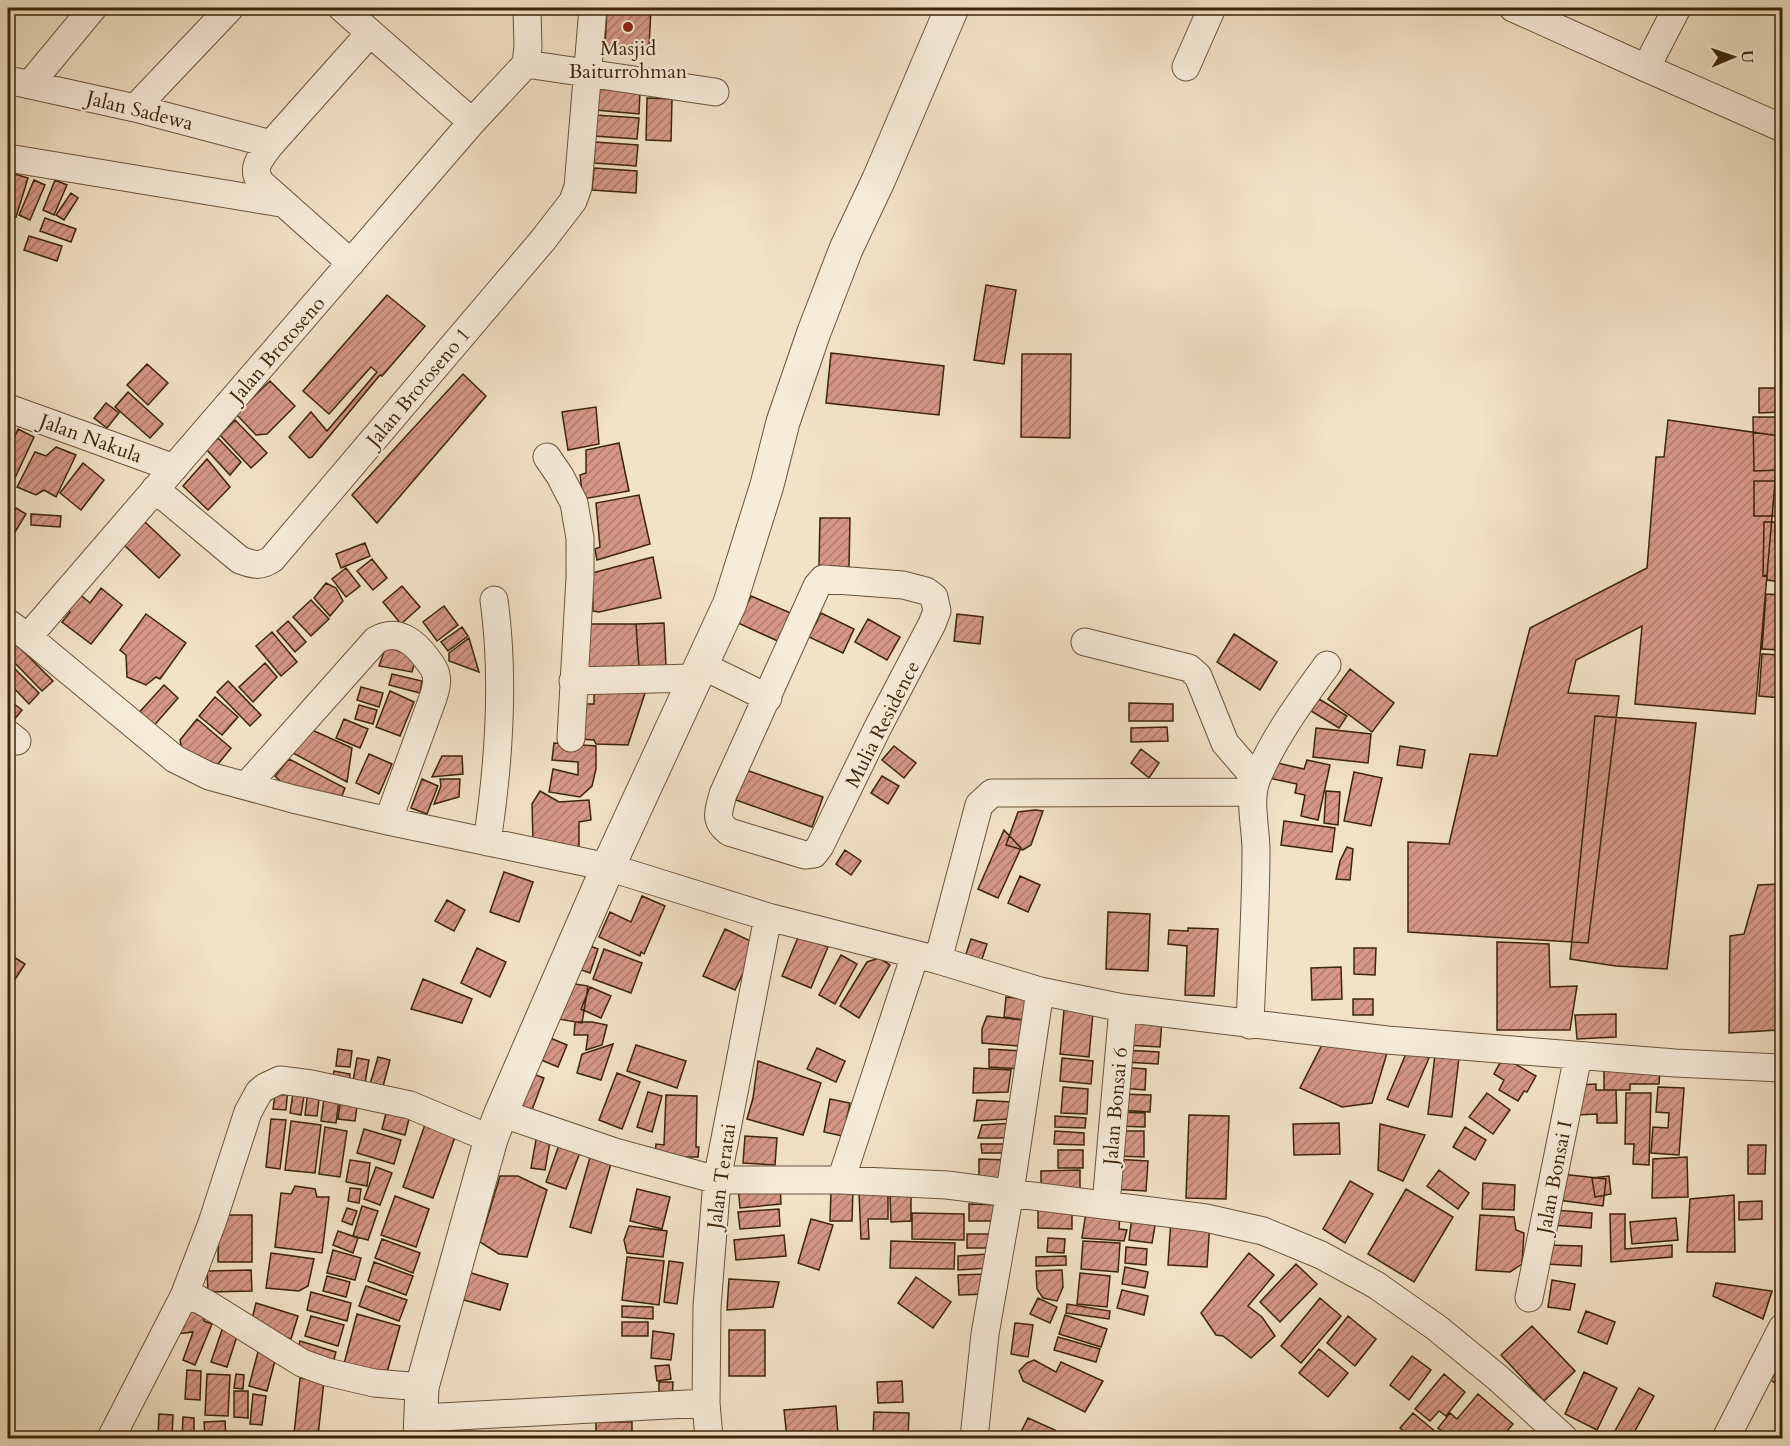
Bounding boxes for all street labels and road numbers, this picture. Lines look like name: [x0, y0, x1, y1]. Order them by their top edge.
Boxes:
street label: Jalan Sadewa: [81, 83, 196, 137]
street label: Jalan Brotoseno: [222, 290, 331, 411]
street label: Jalan Brotoseno 1: [358, 322, 476, 455]
street label: Jalan Nakula: [33, 406, 146, 470]
street label: Mulia Residence: [839, 656, 926, 792]
street label: Jalan Bonsai 6: [1097, 1046, 1134, 1169]
street label: Jalan Bonsai I: [1530, 1118, 1579, 1239]
street label: Jalan Teratai: [700, 1121, 742, 1233]

